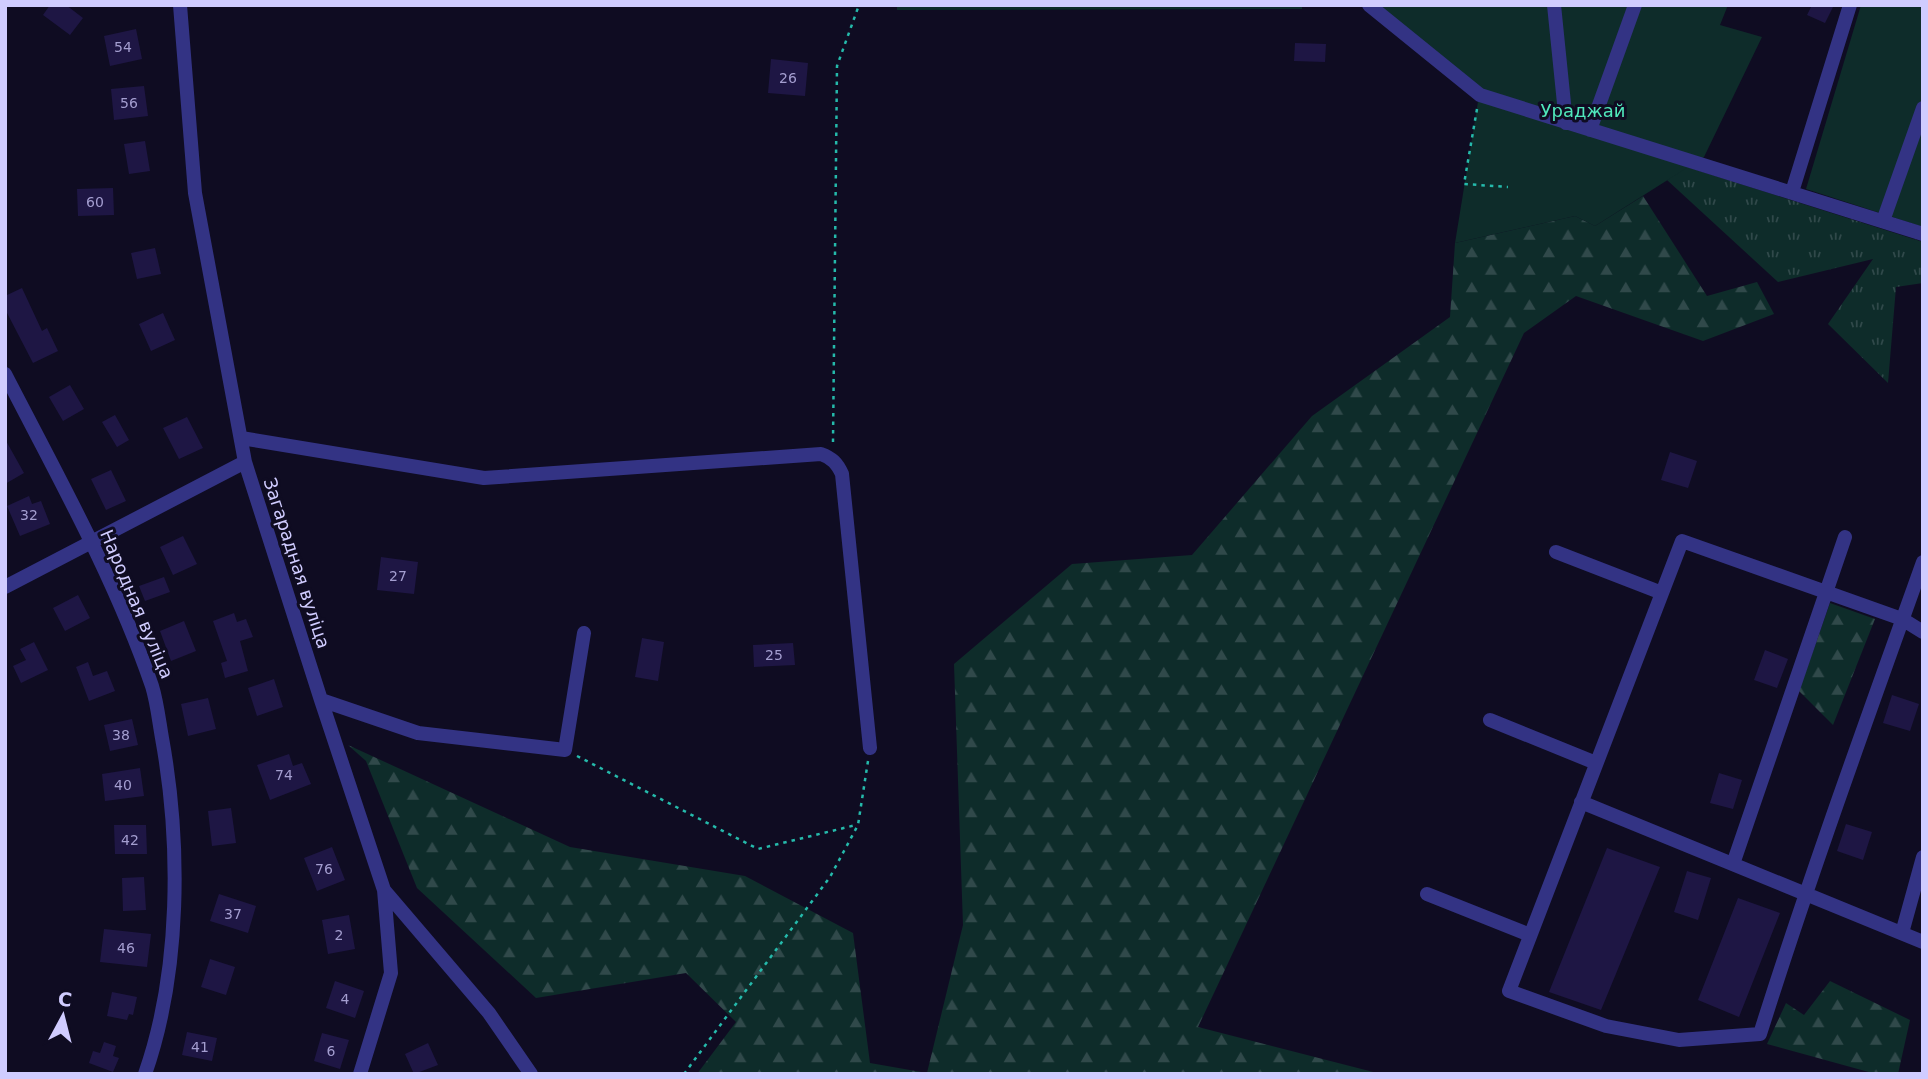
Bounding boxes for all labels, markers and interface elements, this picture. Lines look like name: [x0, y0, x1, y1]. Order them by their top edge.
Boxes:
house number: 54: [114, 39, 132, 55]
house number: 26: [779, 70, 797, 86]
house number: 56: [120, 95, 138, 111]
park label: Ураджай: [1541, 100, 1625, 121]
house number: 60: [86, 194, 104, 210]
street label: Загарадная вуліца: [259, 475, 335, 651]
house number: 32: [20, 507, 38, 523]
street label: Народная вуліца: [96, 526, 178, 682]
house number: 27: [389, 568, 407, 584]
house number: 25: [765, 647, 783, 663]
house number: 38: [112, 727, 130, 743]
house number: 74: [275, 767, 293, 783]
house number: 40: [114, 777, 132, 793]
house number: 42: [121, 832, 139, 848]
house number: 76: [315, 861, 333, 877]
house number: 37: [224, 906, 242, 922]
house number: 2: [335, 927, 343, 943]
house number: 46: [117, 940, 135, 956]
north arrow: [28, 981, 98, 1051]
text: С: [57, 987, 73, 1011]
house number: 4: [341, 991, 350, 1007]
house number: 41: [191, 1039, 209, 1055]
house number: 6: [327, 1043, 336, 1059]

